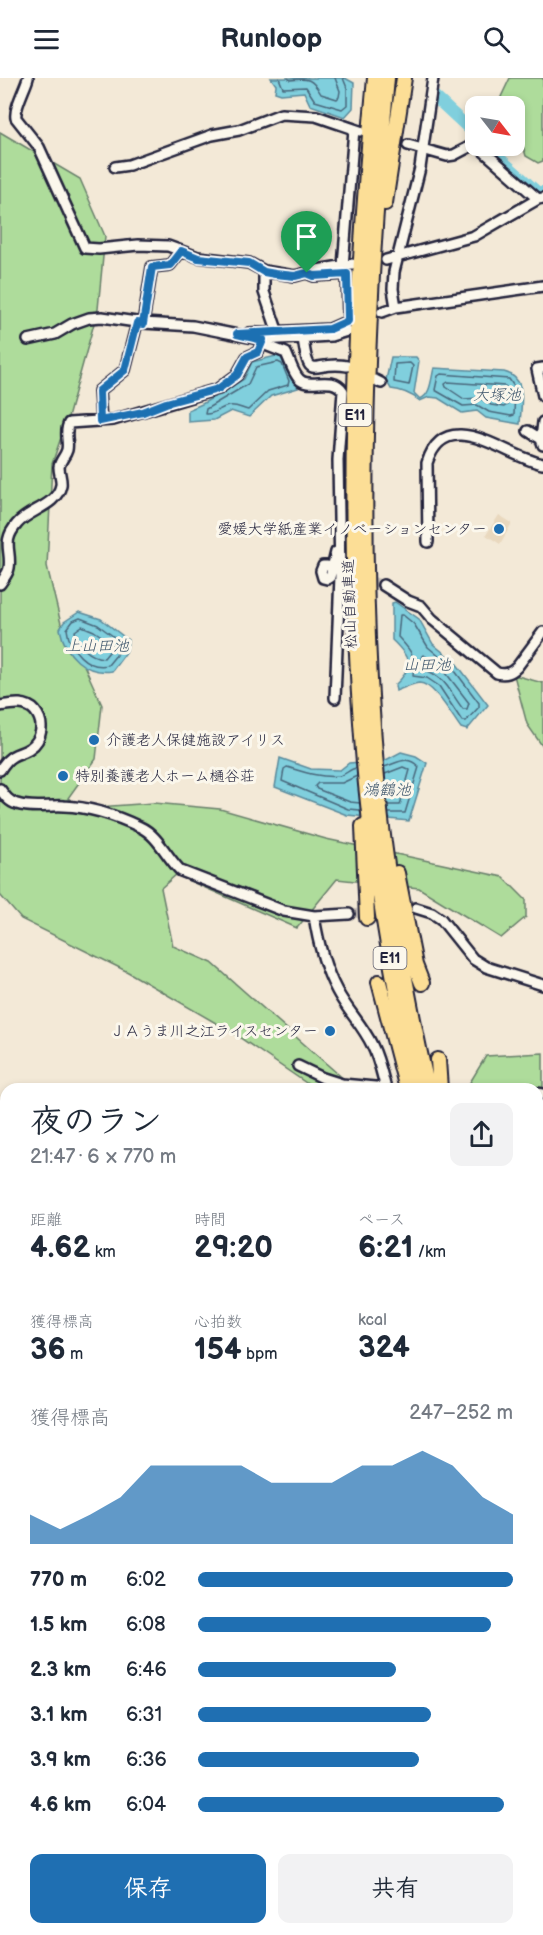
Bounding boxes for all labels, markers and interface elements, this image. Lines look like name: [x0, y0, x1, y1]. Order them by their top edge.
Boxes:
icon: menu: [30, 23, 63, 56]
text: Runloop: [221, 23, 322, 55]
icon: search: [480, 23, 513, 56]
north arrow: [465, 96, 525, 156]
map controls: [465, 96, 525, 156]
pin: [281, 211, 332, 273]
icon: arrive: [290, 220, 323, 253]
water label: 大塚池: [473, 386, 522, 405]
road number: E11: [338, 404, 372, 426]
place label: 愛媛大学紙産業イノベーションセンター: [218, 520, 487, 539]
marker: 愛媛大学紙産業イノベーションセンター: [492, 522, 506, 536]
street label: 松山自動車道: [339, 559, 361, 649]
water label: 上山田池: [65, 637, 130, 656]
water label: 山田池: [403, 656, 452, 675]
place label: 介護老人保健施設アイリス: [106, 731, 285, 750]
marker: 介護老人保健施設アイリス: [87, 733, 101, 747]
place label: 特別養護老人ホーム樋谷荘: [75, 767, 254, 786]
marker: 特別養護老人ホーム樋谷荘: [56, 769, 70, 783]
water label: 鴻鶴池: [363, 781, 412, 800]
road number: E11: [374, 947, 406, 969]
place label: ＪＡうま川之江ライスセンター: [110, 1022, 318, 1041]
marker: ＪＡうま川之江ライスセンター: [323, 1024, 337, 1038]
text: 夜のラン: [30, 1102, 162, 1142]
button: share: [450, 1103, 513, 1166]
text: 21:47 · 6 × 770 m: [30, 1145, 176, 1169]
text: 距離: [30, 1211, 62, 1230]
text: 時間: [194, 1211, 226, 1230]
text: ペース: [358, 1211, 405, 1230]
text: 4.62: [30, 1230, 90, 1266]
text: 29:20: [194, 1230, 273, 1266]
text: 6:21: [358, 1230, 413, 1266]
text: km: [90, 1243, 116, 1262]
text: /km: [413, 1243, 446, 1262]
text: kcal: [358, 1311, 387, 1330]
text: 獲得標高: [30, 1313, 94, 1332]
text: 心拍数: [194, 1313, 242, 1332]
text: 324: [358, 1330, 410, 1366]
text: 36: [30, 1332, 66, 1368]
text: 154: [194, 1332, 242, 1368]
text: m: [66, 1345, 83, 1364]
text: bpm: [242, 1345, 277, 1364]
text: 247–252 m: [409, 1401, 513, 1425]
text: 獲得標高: [30, 1406, 110, 1430]
text: 770 m: [30, 1568, 87, 1592]
text: 6:02: [126, 1568, 166, 1592]
text: 1.5 km: [30, 1613, 87, 1637]
text: 6:08: [126, 1613, 166, 1637]
text: 2.3 km: [30, 1658, 91, 1682]
text: 6:46: [126, 1658, 167, 1682]
text: 3.1 km: [30, 1703, 87, 1727]
text: 6:31: [126, 1703, 162, 1727]
text: 3.9 km: [30, 1748, 91, 1772]
text: 6:36: [126, 1748, 167, 1772]
text: 4.6 km: [30, 1793, 91, 1817]
text: 6:04: [126, 1793, 166, 1817]
button: 保存: [30, 1854, 266, 1923]
button: 共有: [278, 1854, 513, 1923]

